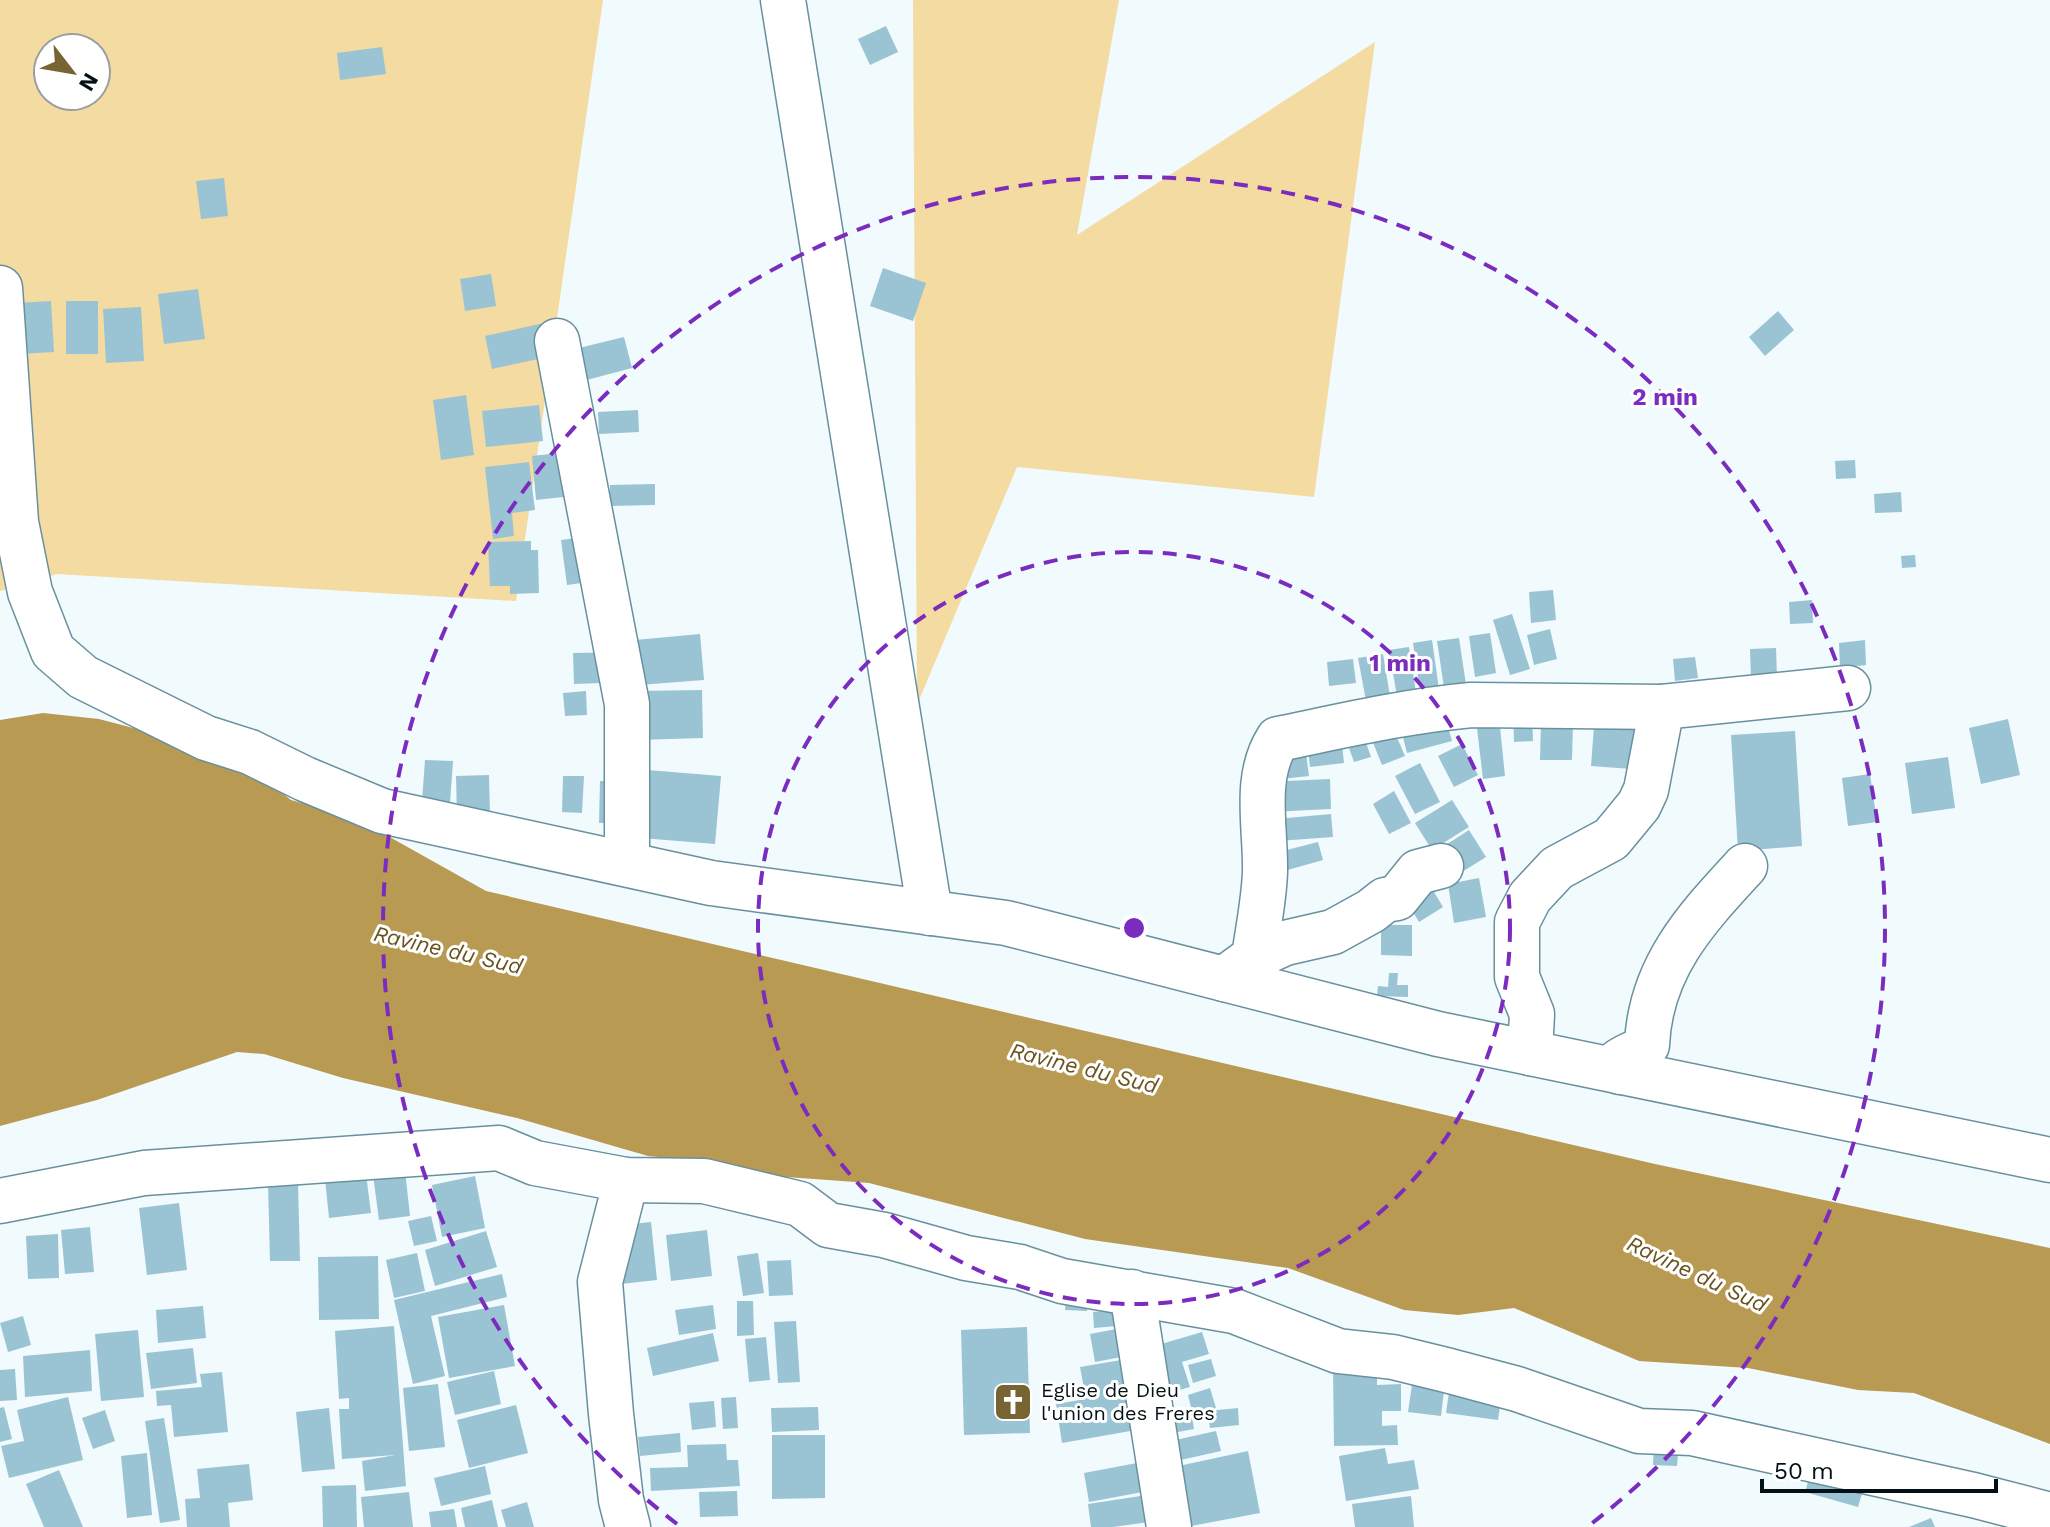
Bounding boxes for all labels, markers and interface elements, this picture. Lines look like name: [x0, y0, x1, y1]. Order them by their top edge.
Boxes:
north arrow: [32, 32, 112, 112]
text: N: [74, 69, 104, 95]
text: 2 min: [1632, 383, 1698, 411]
text: 1 min: [1369, 649, 1431, 677]
centre of rings: [1120, 914, 1148, 942]
water label: Ravine du Sud: [371, 921, 526, 980]
water label: Ravine du Sud: [1007, 1038, 1162, 1099]
water label: Ravine du Sud: [1623, 1231, 1772, 1318]
place label: Eglise de Dieu l'union des Freres: [1041, 1378, 1215, 1425]
church icon: Eglise de Dieu l'union des Freres: [992, 1381, 1034, 1423]
scale bar: [1762, 1443, 1996, 1493]
text: 50 m: [1774, 1457, 1834, 1485]

